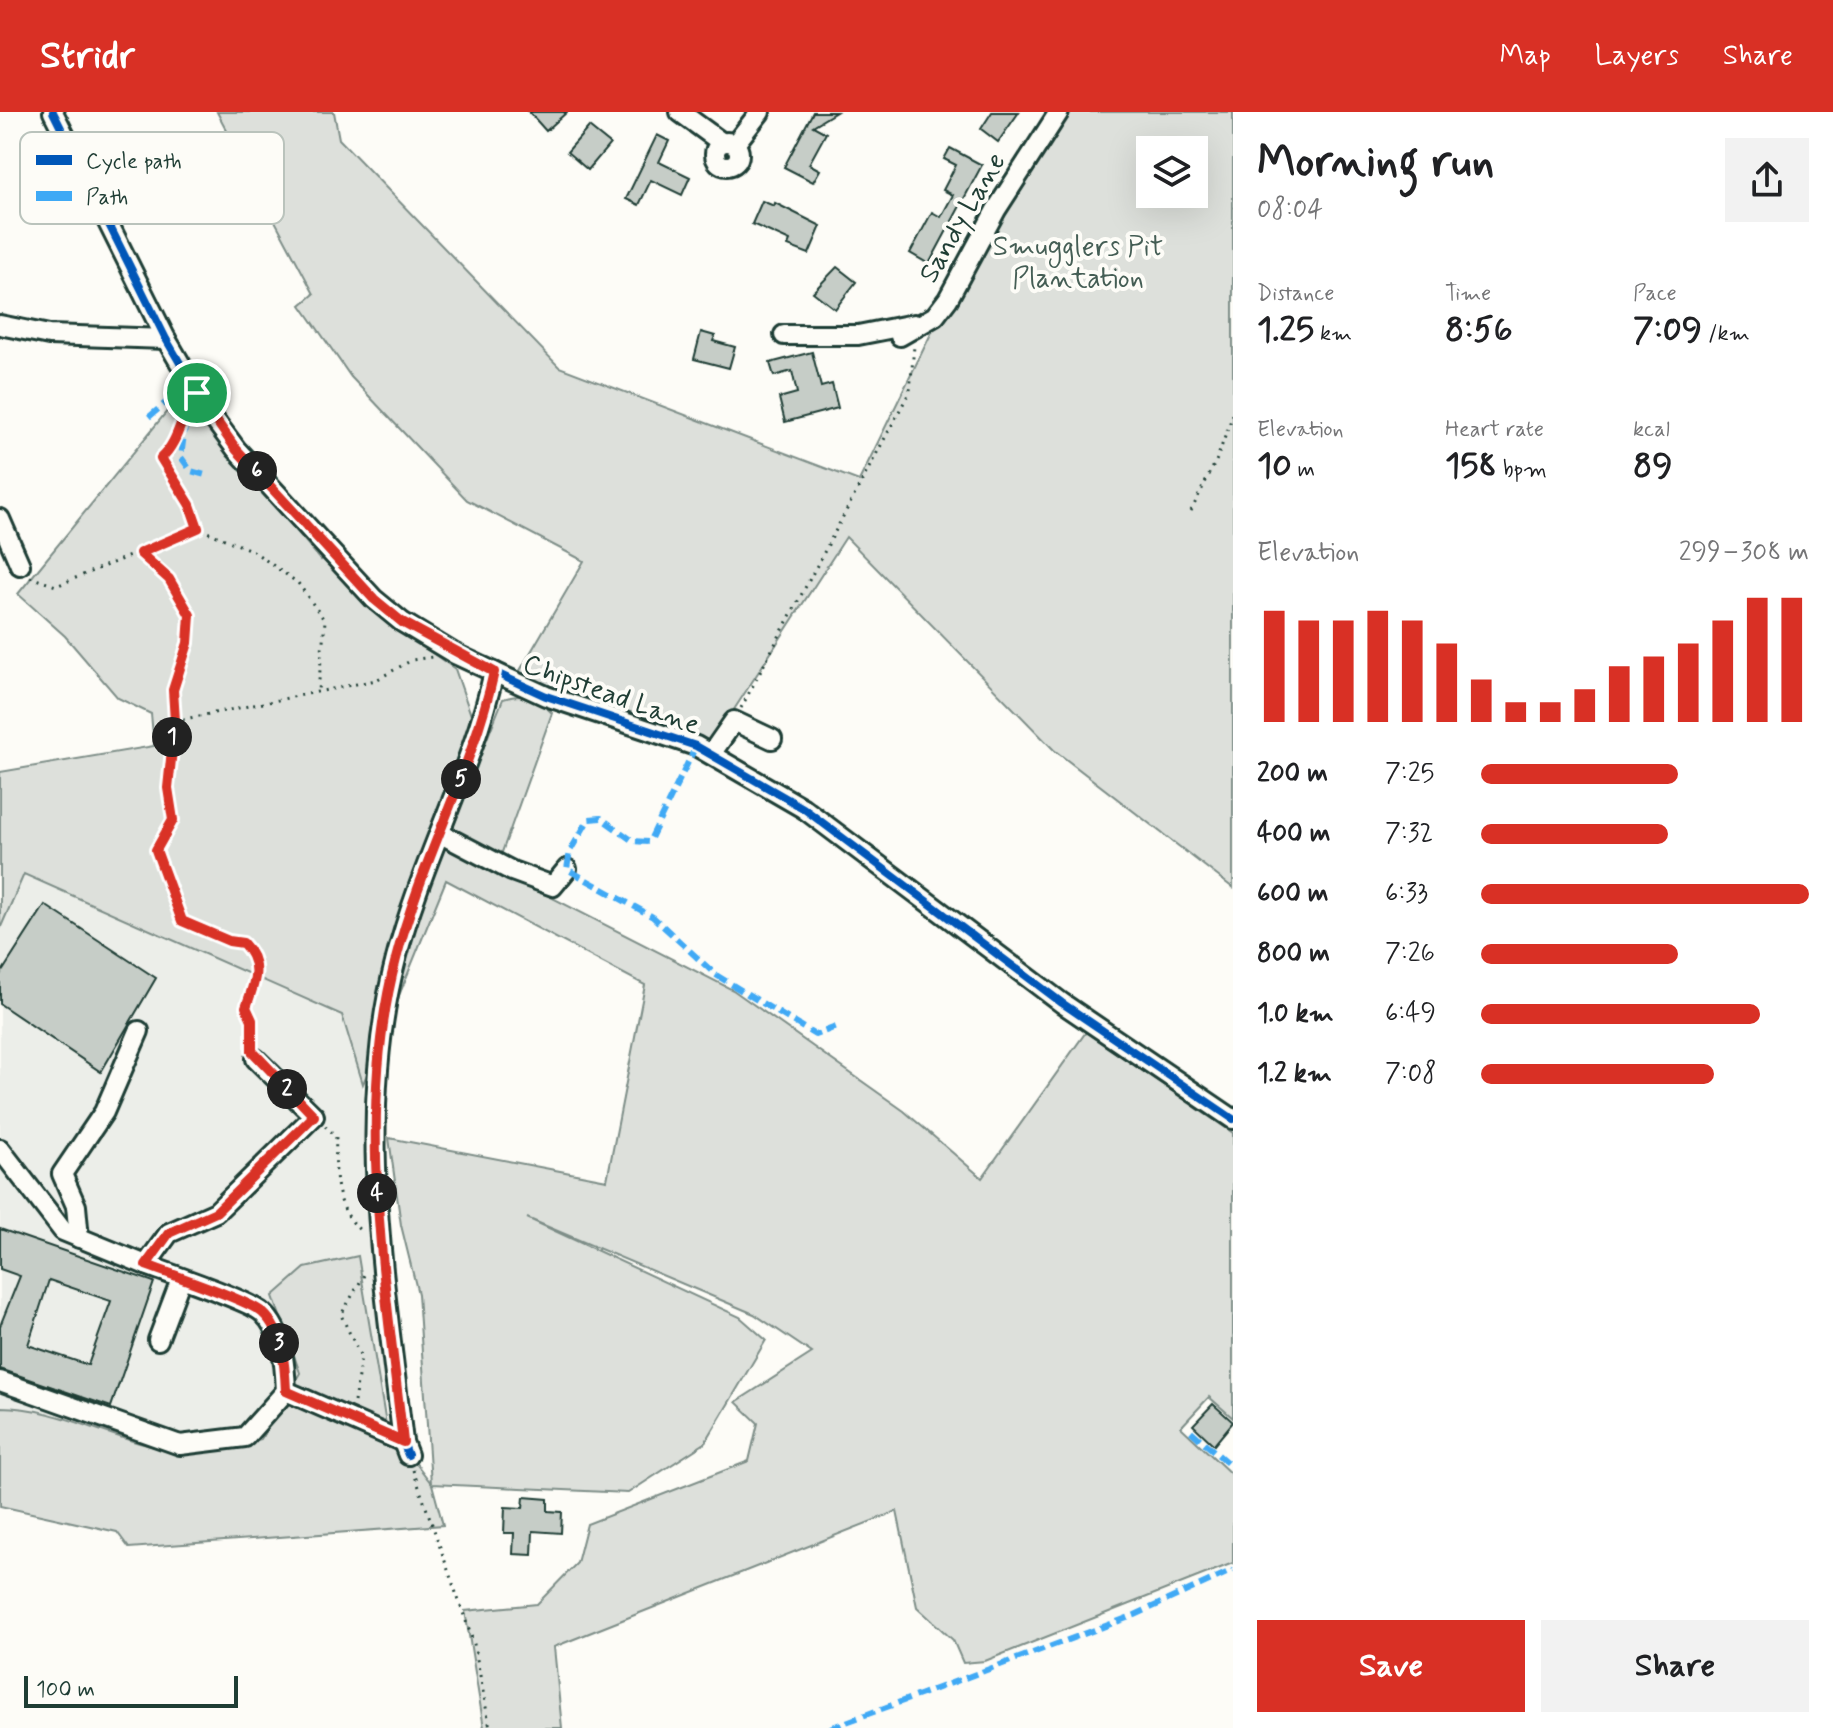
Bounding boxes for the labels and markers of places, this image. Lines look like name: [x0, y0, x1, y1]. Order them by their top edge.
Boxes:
pin: [163, 359, 231, 427]
pin: 6: [237, 451, 277, 491]
pin: 1: [152, 717, 192, 757]
pin: 5: [441, 759, 481, 799]
pin: 2: [267, 1069, 307, 1109]
pin: 4: [357, 1173, 397, 1213]
pin: 3: [259, 1323, 299, 1363]

